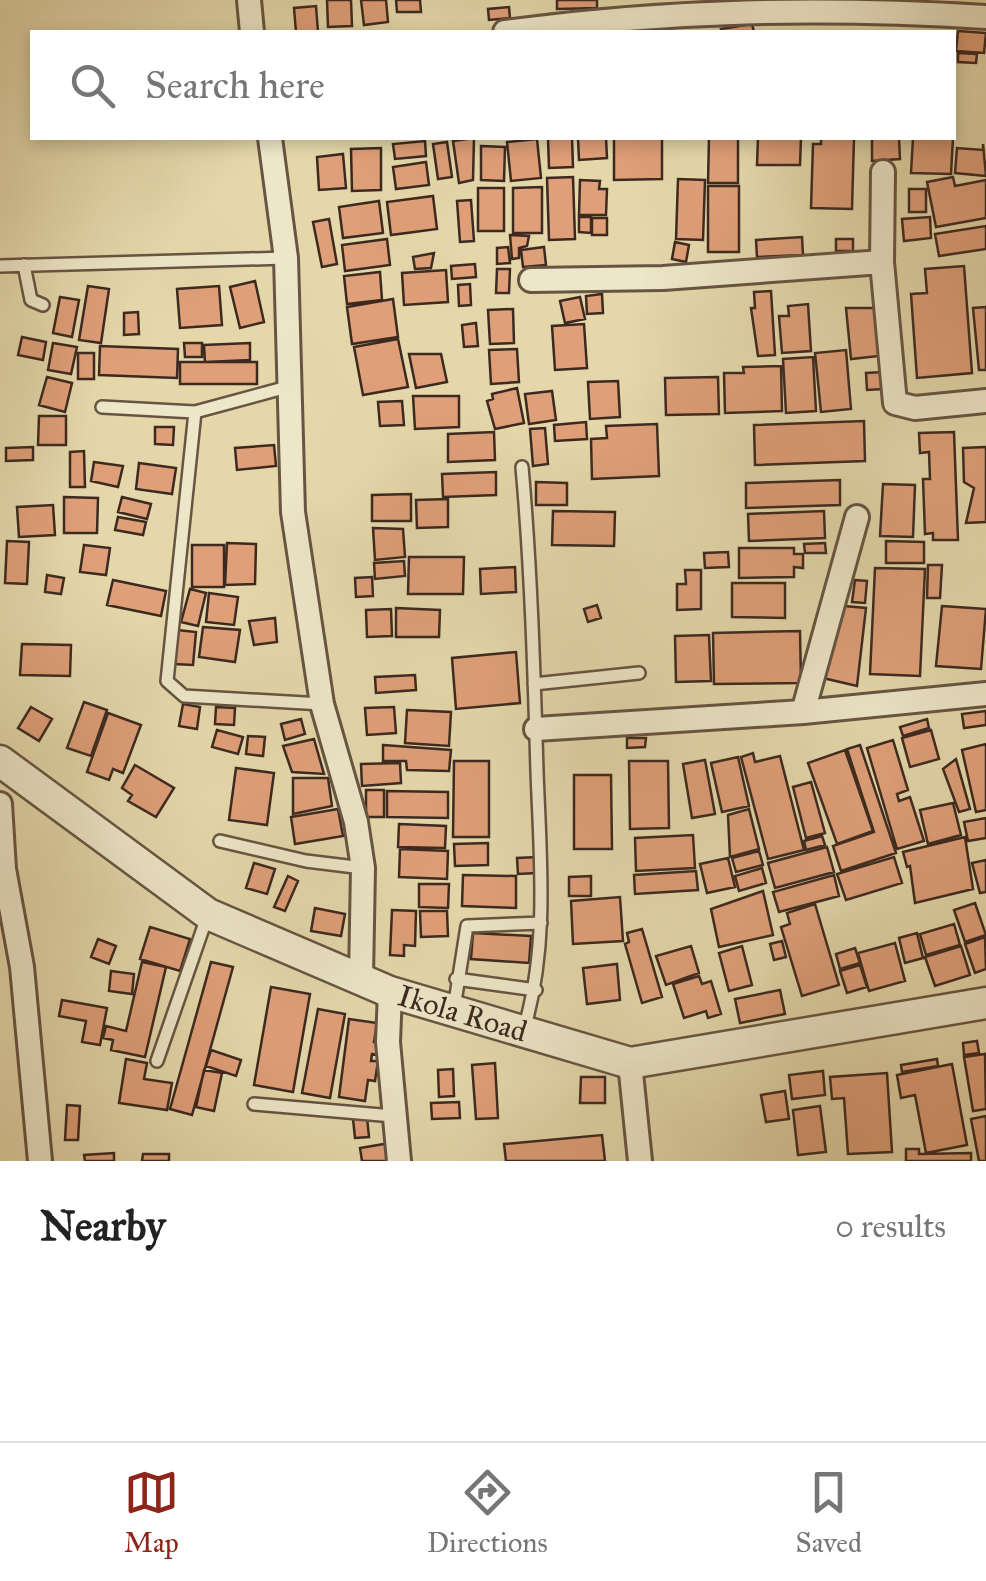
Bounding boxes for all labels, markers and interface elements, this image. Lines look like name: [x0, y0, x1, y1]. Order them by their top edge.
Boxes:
search box: [30, 30, 956, 140]
icon: search: [65, 58, 120, 113]
text: Search here: [145, 62, 325, 108]
street label: Ikola Road: [394, 977, 532, 1050]
text: Nearby: [40, 1200, 165, 1252]
text: 0 results: [835, 1207, 946, 1246]
tab: Map: [124, 1465, 179, 1560]
tab: Directions: [427, 1465, 548, 1560]
tab: Saved: [796, 1465, 862, 1560]

